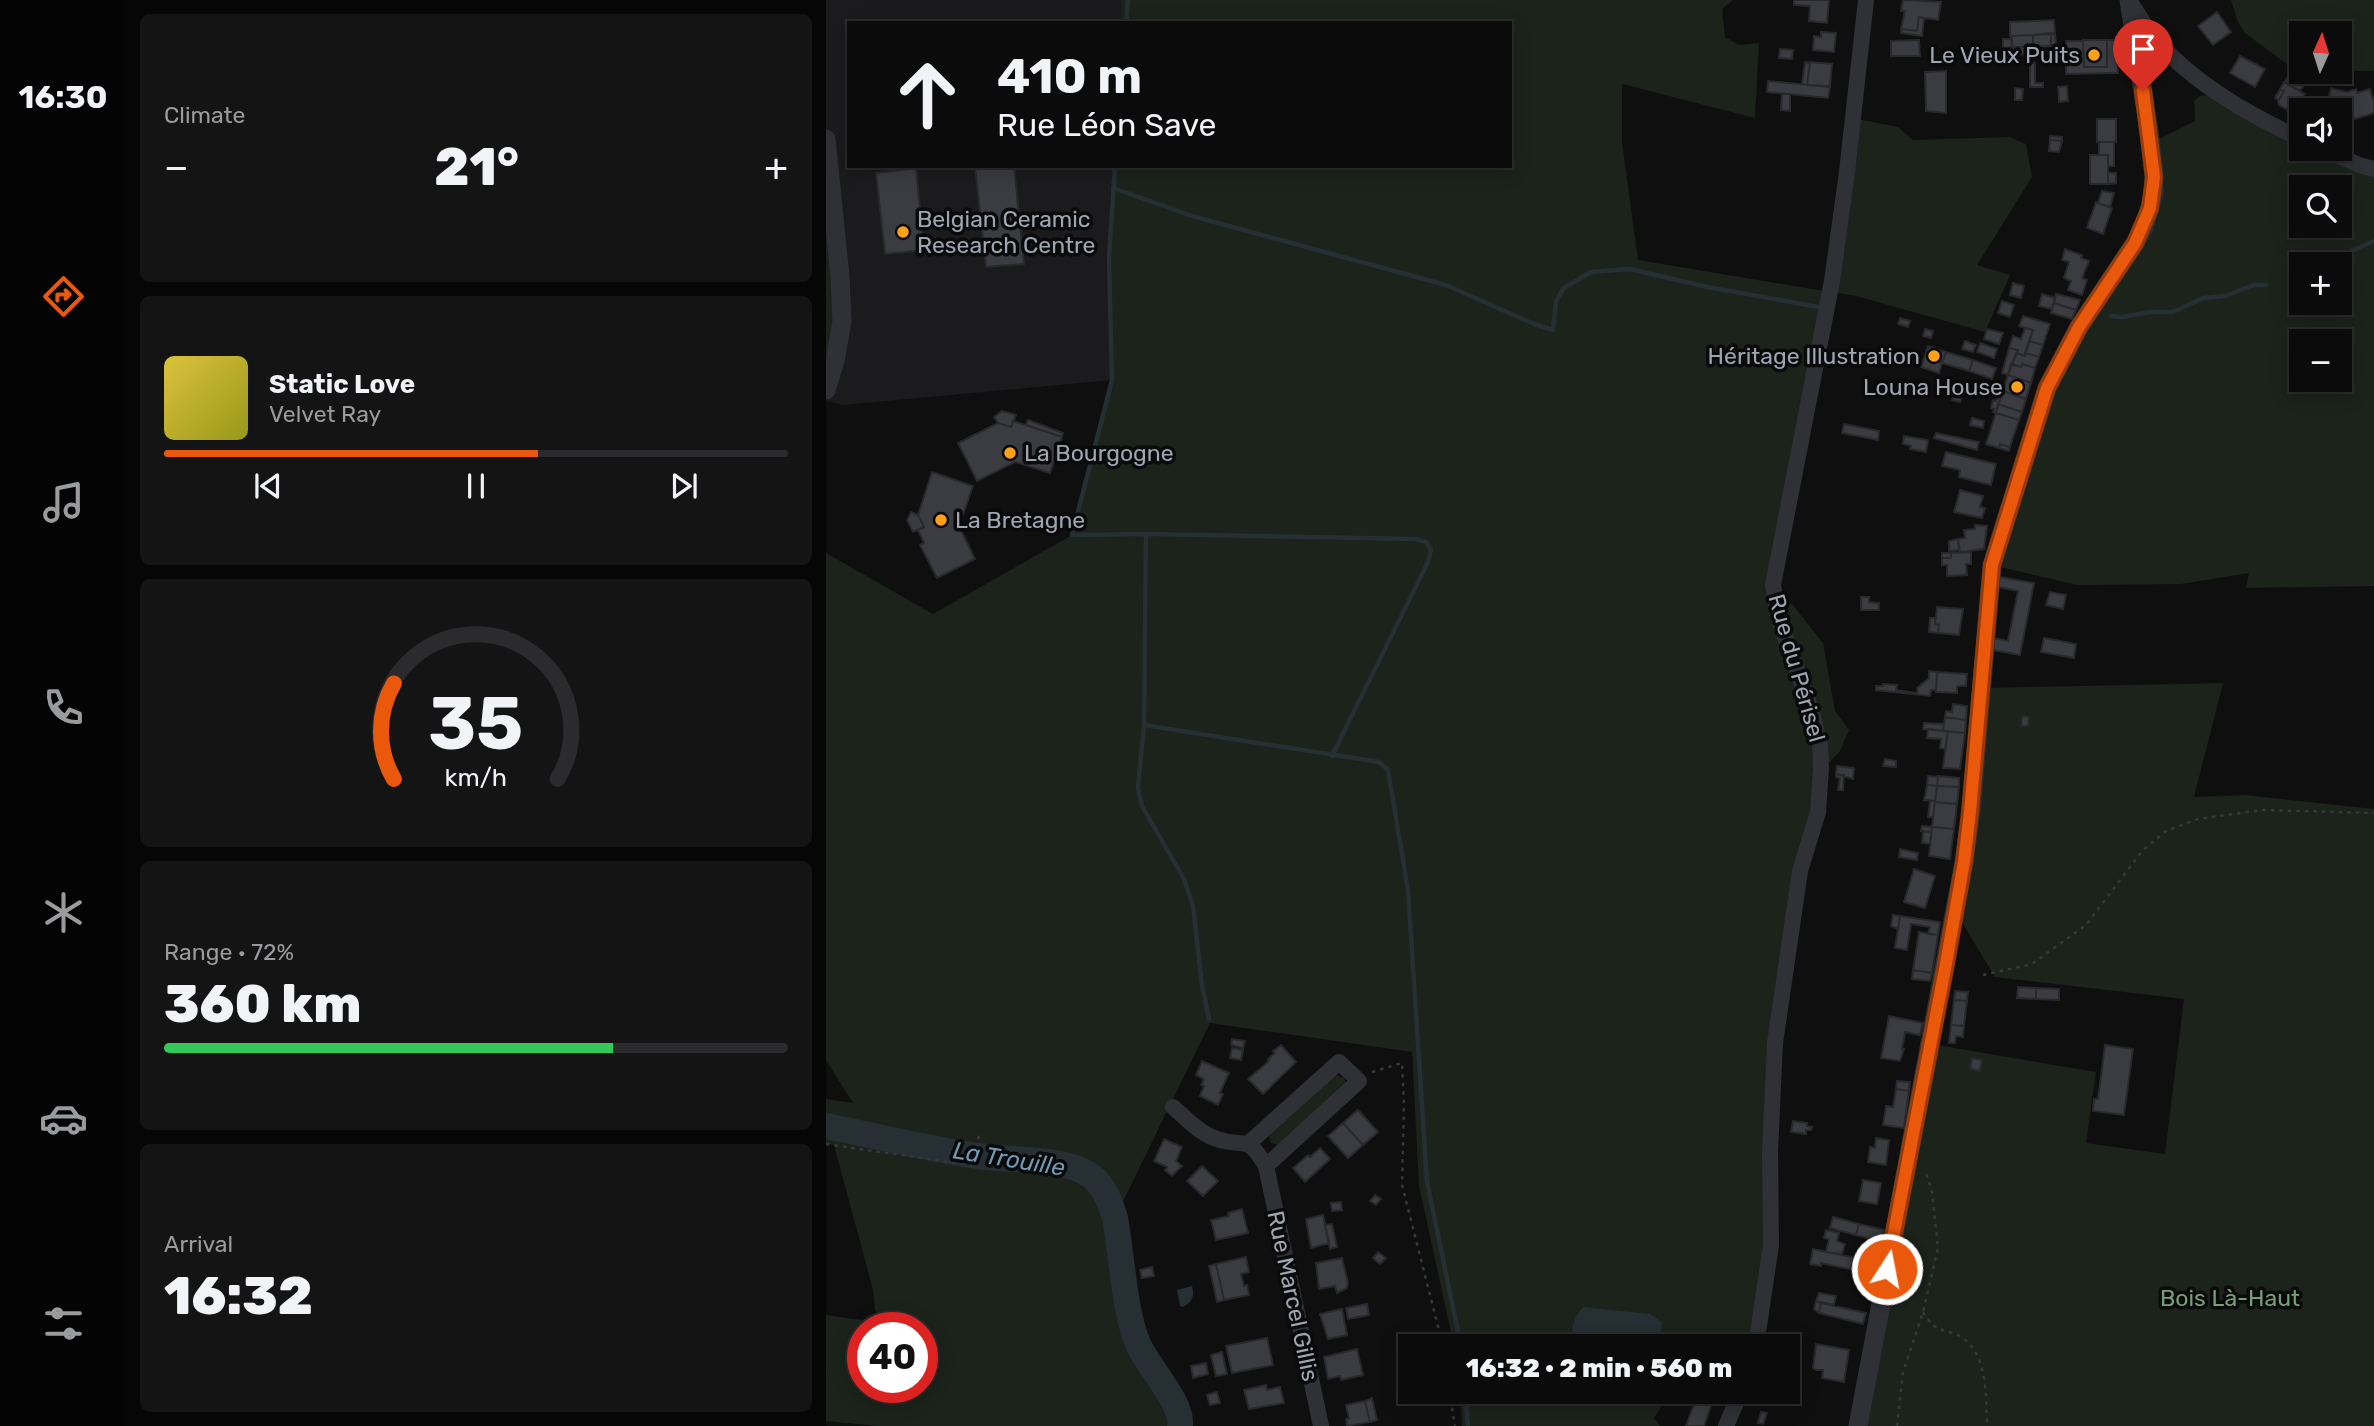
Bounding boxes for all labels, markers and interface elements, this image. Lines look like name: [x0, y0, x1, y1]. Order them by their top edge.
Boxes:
pin: [2113, 19, 2173, 91]
north arrow: [2289, 21, 2352, 84]
map controls: [2289, 21, 2352, 392]
icon: arrive: [2124, 30, 2162, 68]
place label: Le Vieux Puits: [1929, 41, 2080, 69]
text: 410 m: [997, 47, 1142, 105]
marker: Le Vieux Puits: [2086, 47, 2102, 63]
icon: ahead: [882, 49, 973, 140]
text: 16:30: [19, 78, 107, 116]
button: sound: [2289, 98, 2352, 161]
text: Climate: [164, 101, 245, 129]
text: Rue Léon Save: [997, 106, 1216, 144]
text: 21°: [434, 136, 519, 198]
text: −: [164, 144, 189, 190]
text: +: [764, 144, 788, 190]
button: search: [2289, 175, 2352, 238]
place label: Belgian Ceramic Research Centre: [917, 205, 1095, 259]
marker: Belgian Ceramic Research Centre: [895, 224, 911, 240]
button: +: [2289, 252, 2352, 315]
icon: directions: [39, 272, 88, 321]
button: −: [2289, 329, 2352, 392]
place label: Héritage Illustration: [1708, 342, 1920, 370]
marker: Héritage Illustration: [1926, 348, 1942, 364]
text: Static Love: [269, 369, 415, 400]
place label: Louna House: [1863, 373, 2003, 401]
marker: Louna House: [2009, 379, 2025, 395]
text: Velvet Ray: [269, 400, 381, 428]
place label: La Bourgogne: [1024, 439, 1174, 467]
marker: La Bourgogne: [1002, 445, 1018, 461]
icon: previous: [249, 467, 287, 505]
icon: pause: [457, 467, 495, 505]
icon: next: [665, 467, 703, 505]
icon: music: [39, 478, 88, 527]
place label: La Bretagne: [955, 506, 1085, 534]
marker: La Bretagne: [933, 512, 949, 528]
street label: Rue du Périsel: [1763, 591, 1831, 745]
text: 35: [429, 681, 524, 767]
icon: phone: [39, 683, 88, 732]
text: km/h: [445, 763, 507, 792]
icon: climate: [39, 888, 88, 937]
text: Range · 72%: [164, 938, 294, 966]
text: 360 km: [164, 973, 361, 1035]
icon: car: [39, 1094, 88, 1143]
water label: La Trouille: [951, 1136, 1067, 1182]
street label: Rue Marcel Gillis: [1261, 1208, 1325, 1384]
text: Arrival: [164, 1230, 233, 1258]
position arrow: [1850, 1232, 1924, 1306]
text: 16:32: [164, 1265, 313, 1327]
park label: Bois Là-Haut: [2160, 1284, 2300, 1312]
icon: filters: [39, 1299, 88, 1348]
speed limit sign: 40: [847, 1312, 938, 1403]
text: 16:32 · 2 min · 560 m: [1466, 1353, 1732, 1384]

